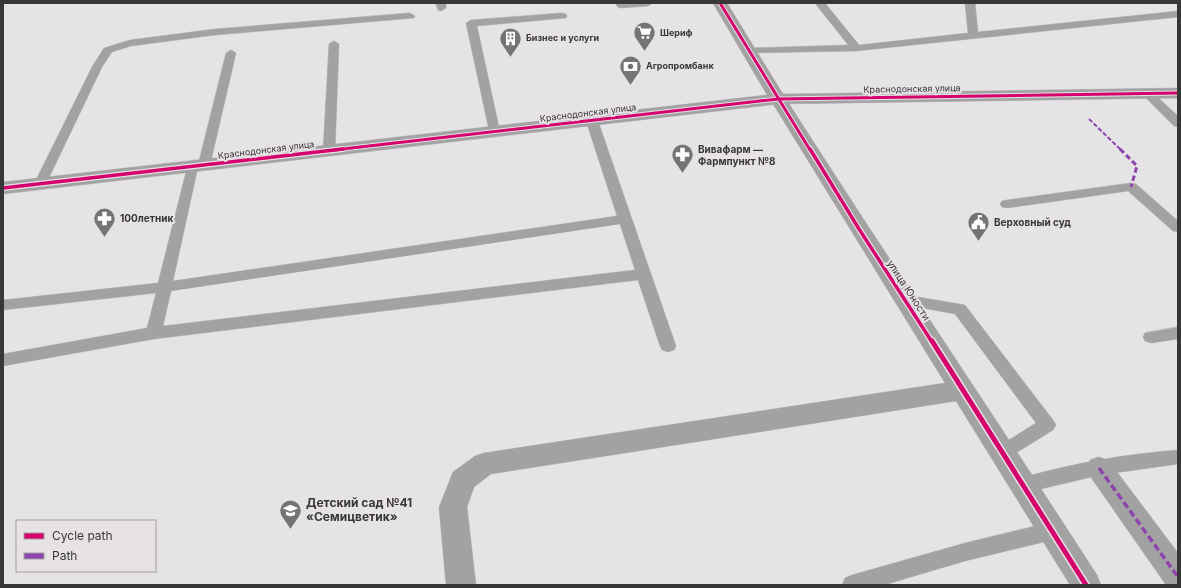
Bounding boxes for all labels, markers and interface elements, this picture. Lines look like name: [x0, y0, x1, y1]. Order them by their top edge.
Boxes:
supermarket icon: Шериф: [631, 20, 657, 53]
building icon: Бизнес и услуги: [498, 25, 524, 58]
place label: Шериф: [660, 27, 693, 38]
place label: Бизнес и услуги: [526, 32, 600, 43]
bank icon: Агропромбанк: [618, 53, 644, 86]
place label: Агропромбанк: [646, 60, 714, 71]
street label: Краснодонская улица: [863, 82, 961, 95]
street label: Краснодонская улица: [539, 101, 637, 124]
street label: Краснодонская улица: [217, 138, 315, 161]
pharmacy icon: Вивафарм — Фармпункт №8: [670, 142, 696, 175]
place label: Вивафарм — Фармпункт №8: [698, 143, 776, 168]
pharmacy icon: 100летник: [92, 205, 118, 238]
public building icon: Верховный суд: [966, 209, 992, 242]
place label: 100летник: [120, 212, 173, 224]
place label: Верховный суд: [994, 216, 1071, 229]
street label: улица Юности: [885, 257, 933, 323]
place label: Детский сад №41 «Семицветик»: [306, 495, 412, 524]
school or university icon: Детский сад №41 «Семицветик»: [277, 497, 303, 530]
legend: [16, 520, 156, 572]
text: Cycle path: [52, 528, 113, 543]
text: Path: [52, 548, 77, 563]

